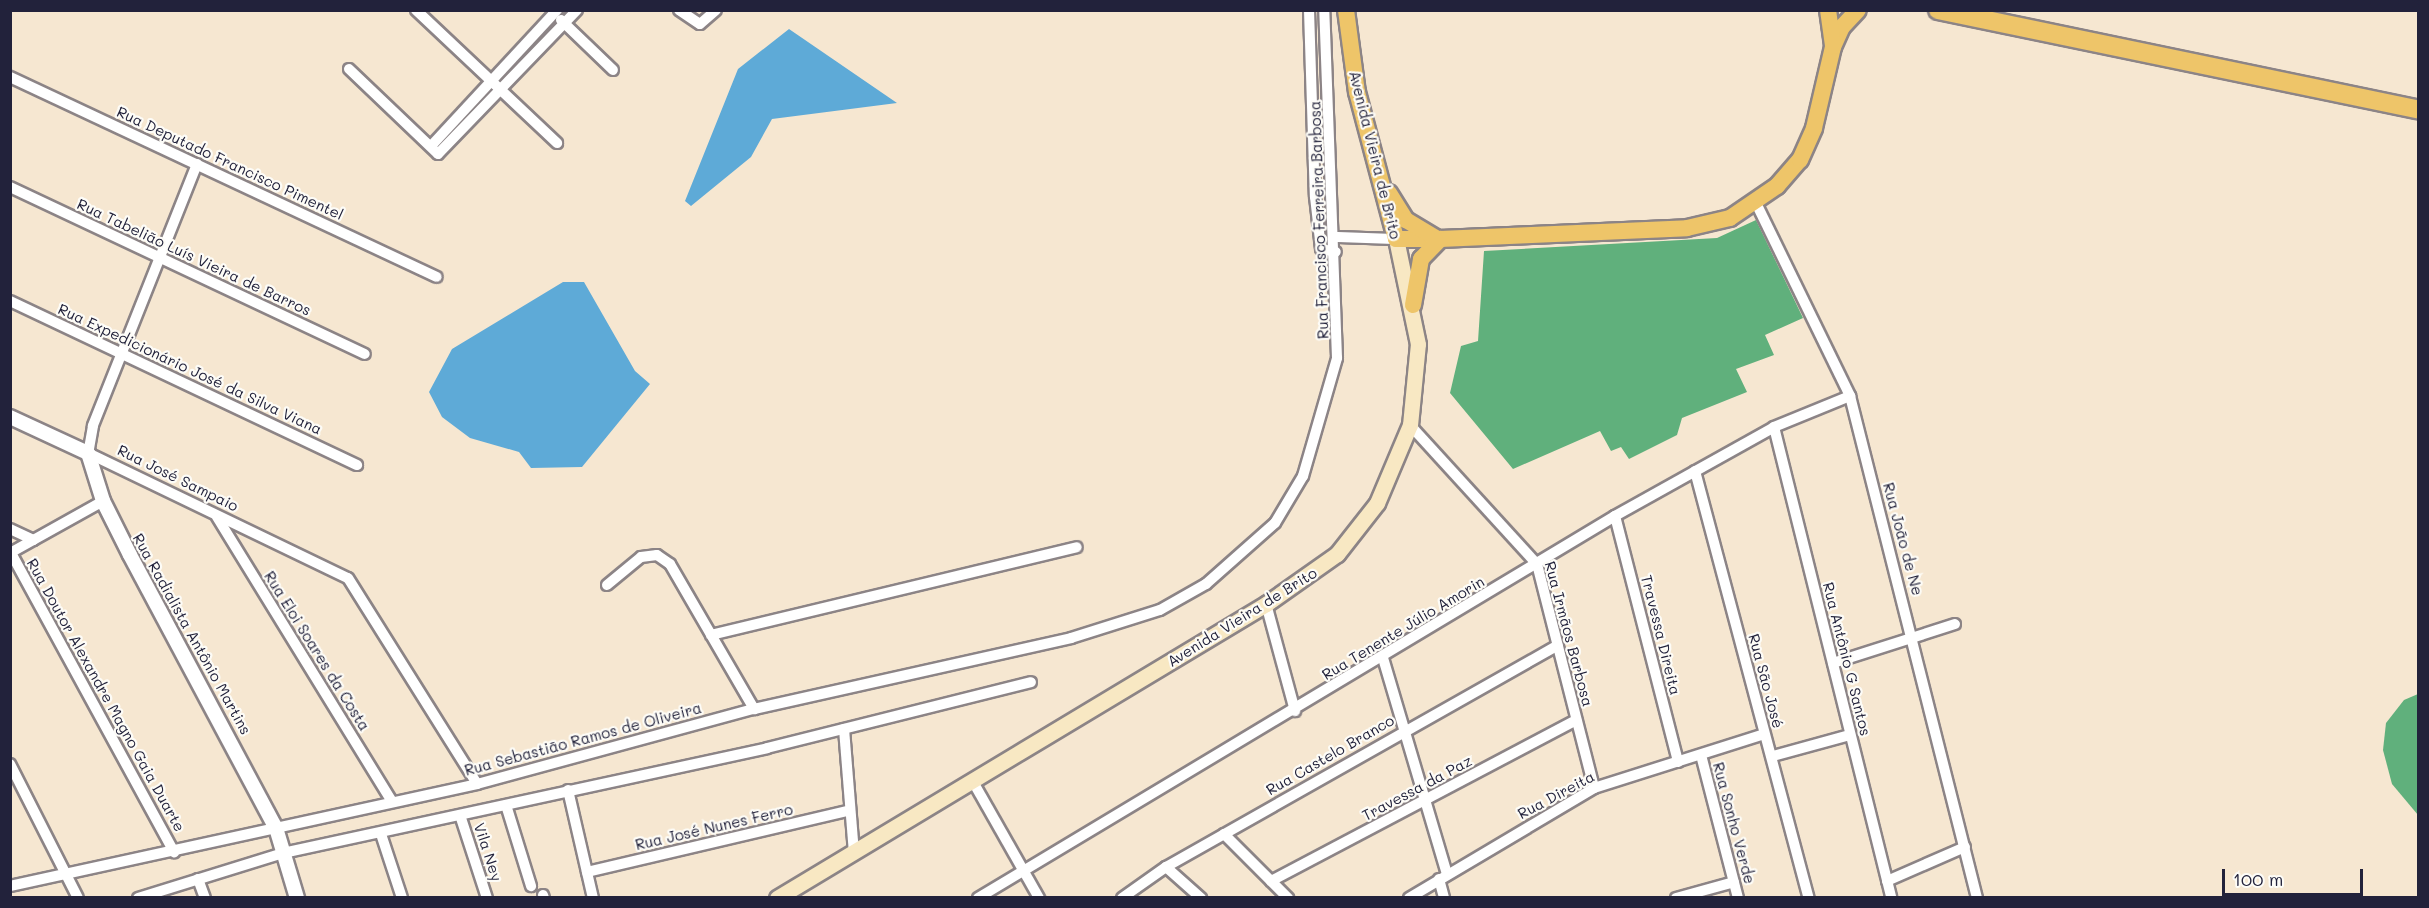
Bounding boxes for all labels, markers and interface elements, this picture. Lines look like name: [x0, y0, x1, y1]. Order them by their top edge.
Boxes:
street label: Avenida Vieira de Brito: [1345, 69, 1405, 241]
street label: Rua Francisco Ferreira Barbosa: [1306, 101, 1332, 339]
street label: Rua Deputado Francisco Pimentel: [114, 102, 346, 224]
street label: Rua Tabelião Luís Vieira de Barros: [74, 195, 314, 319]
street label: Rua Expedicionário José da Silva Viana: [55, 300, 325, 438]
street label: Rua José Sampaio: [115, 441, 241, 515]
street label: Rua João de Ne: [1879, 481, 1927, 597]
street label: Rua Radialista Antônio Martins: [129, 530, 255, 738]
street label: Rua Doutor Alexandre Magno Gaia Duarte: [23, 555, 189, 835]
street label: Rua Irmãos Barbosa: [1541, 559, 1597, 709]
street label: Avenida Vieira de Brito: [1164, 564, 1320, 670]
street label: Rua Eloi Soares da Costa: [260, 568, 374, 734]
street label: Rua Tenente Júlio Amorin: [1319, 572, 1487, 684]
street label: Travessa Direita: [1637, 573, 1685, 697]
street label: Rua Antônio G Santos: [1819, 580, 1875, 738]
street label: Rua São José: [1745, 632, 1787, 730]
street label: Rua Sebastião Ramos de Oliveira: [463, 699, 703, 779]
street label: Rua Castelo Branco: [1263, 711, 1397, 799]
street label: Travessa da Paz: [1359, 751, 1475, 825]
street label: Rua Sonho Verde: [1709, 760, 1759, 886]
street label: Rua Direita: [1515, 767, 1597, 823]
street label: Rua José Nunes Ferro: [634, 800, 794, 854]
street label: Vila Ney: [470, 821, 506, 883]
scale bar: [2225, 857, 2366, 895]
text: 100 m: [2233, 867, 2283, 891]

